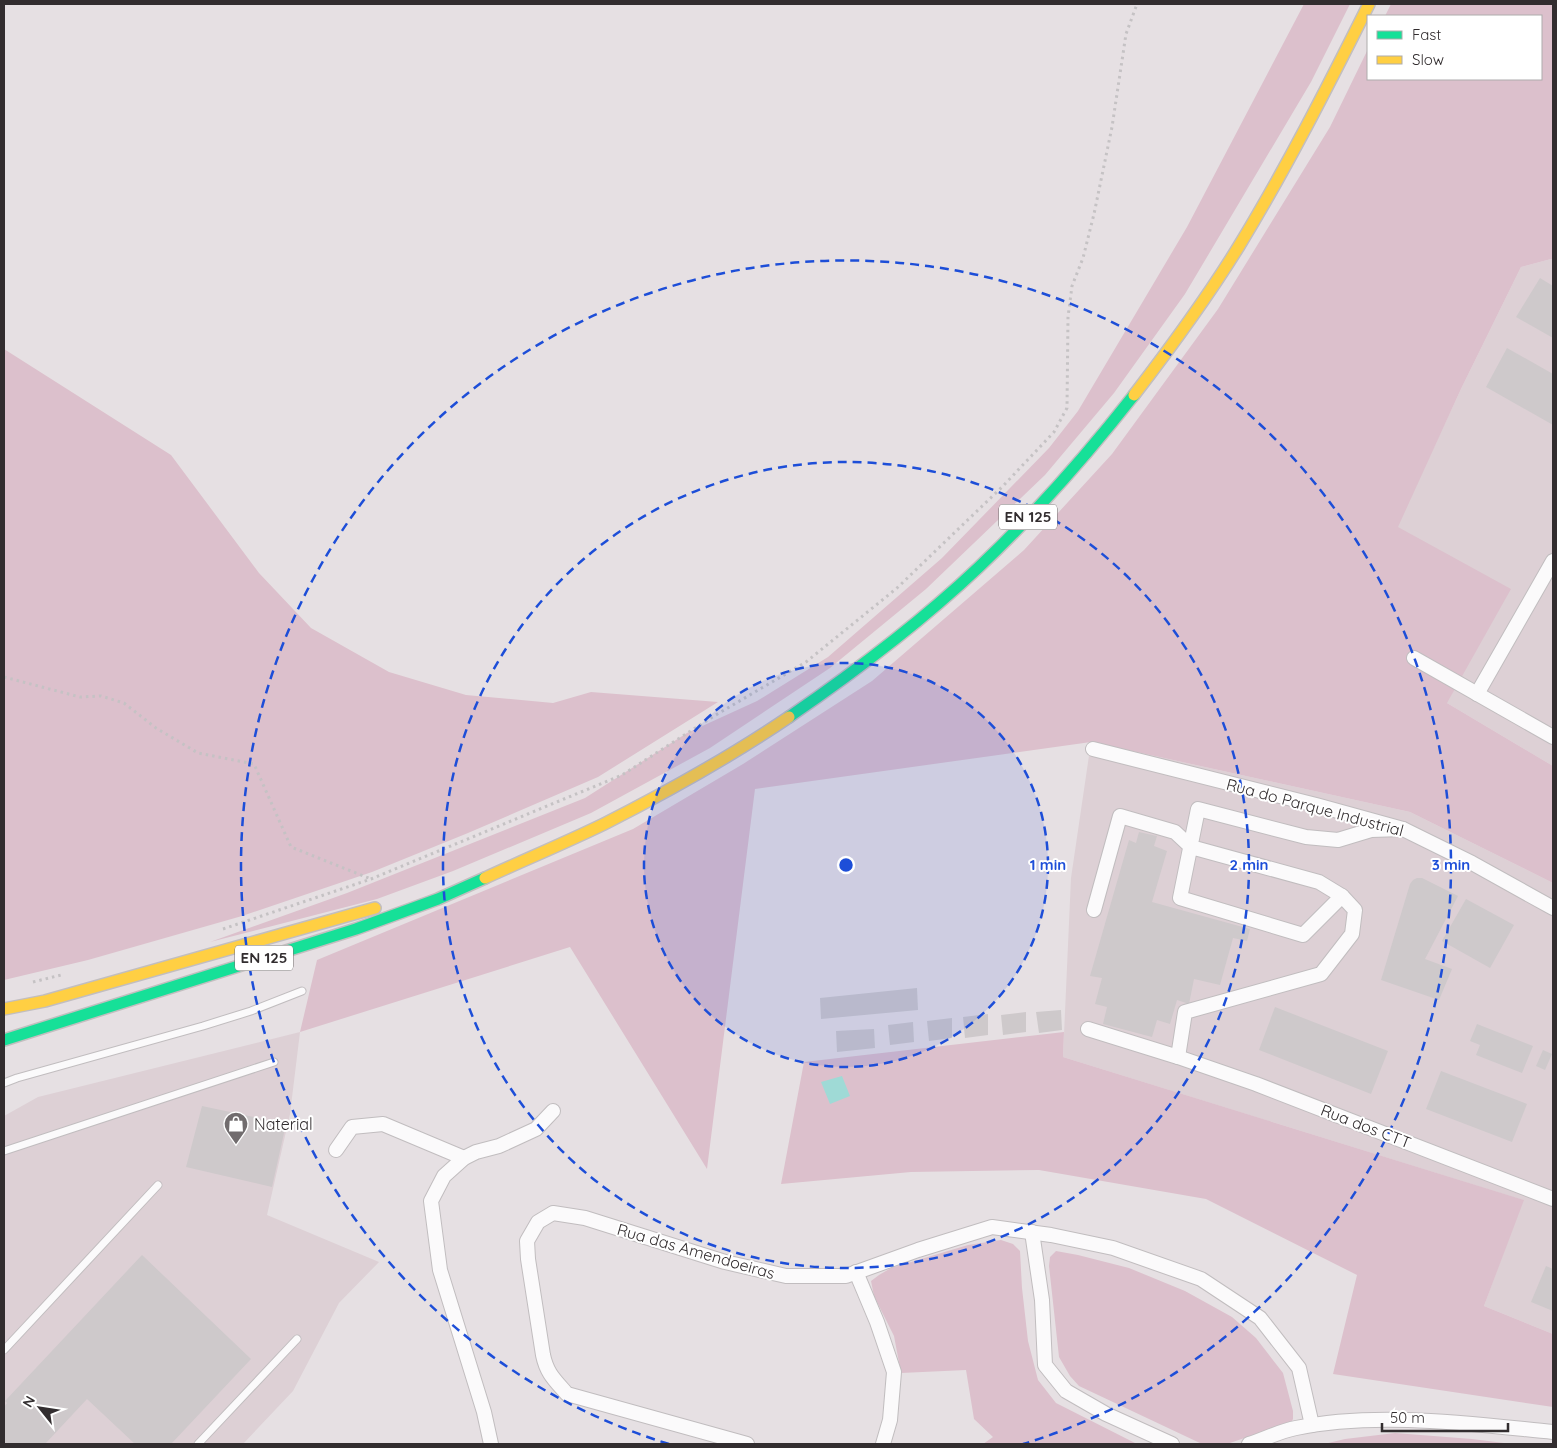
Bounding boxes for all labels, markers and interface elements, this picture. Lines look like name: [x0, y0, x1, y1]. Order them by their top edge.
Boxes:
legend: [1367, 15, 1542, 80]
text: Fast: [1412, 25, 1441, 44]
text: Slow: [1412, 50, 1444, 69]
road number: EN 125: [999, 504, 1057, 530]
street label: Rua do Parque Industrial: [1224, 774, 1406, 840]
text: 1 min: [1030, 855, 1066, 874]
text: 2 min: [1229, 855, 1269, 874]
text: 3 min: [1432, 855, 1470, 874]
centre of rings: [837, 856, 855, 874]
road number: EN 125: [235, 946, 293, 970]
street label: Rua dos CTT: [1318, 1100, 1414, 1153]
shop icon: Naterial: [223, 1111, 249, 1145]
place label: Naterial: [254, 1114, 313, 1134]
street label: Rua das Amendoeiras: [615, 1219, 777, 1283]
north arrow: [15, 1383, 65, 1433]
text: N: [18, 1393, 39, 1410]
scale bar: [1382, 1400, 1508, 1432]
text: 50 m: [1390, 1408, 1425, 1427]

